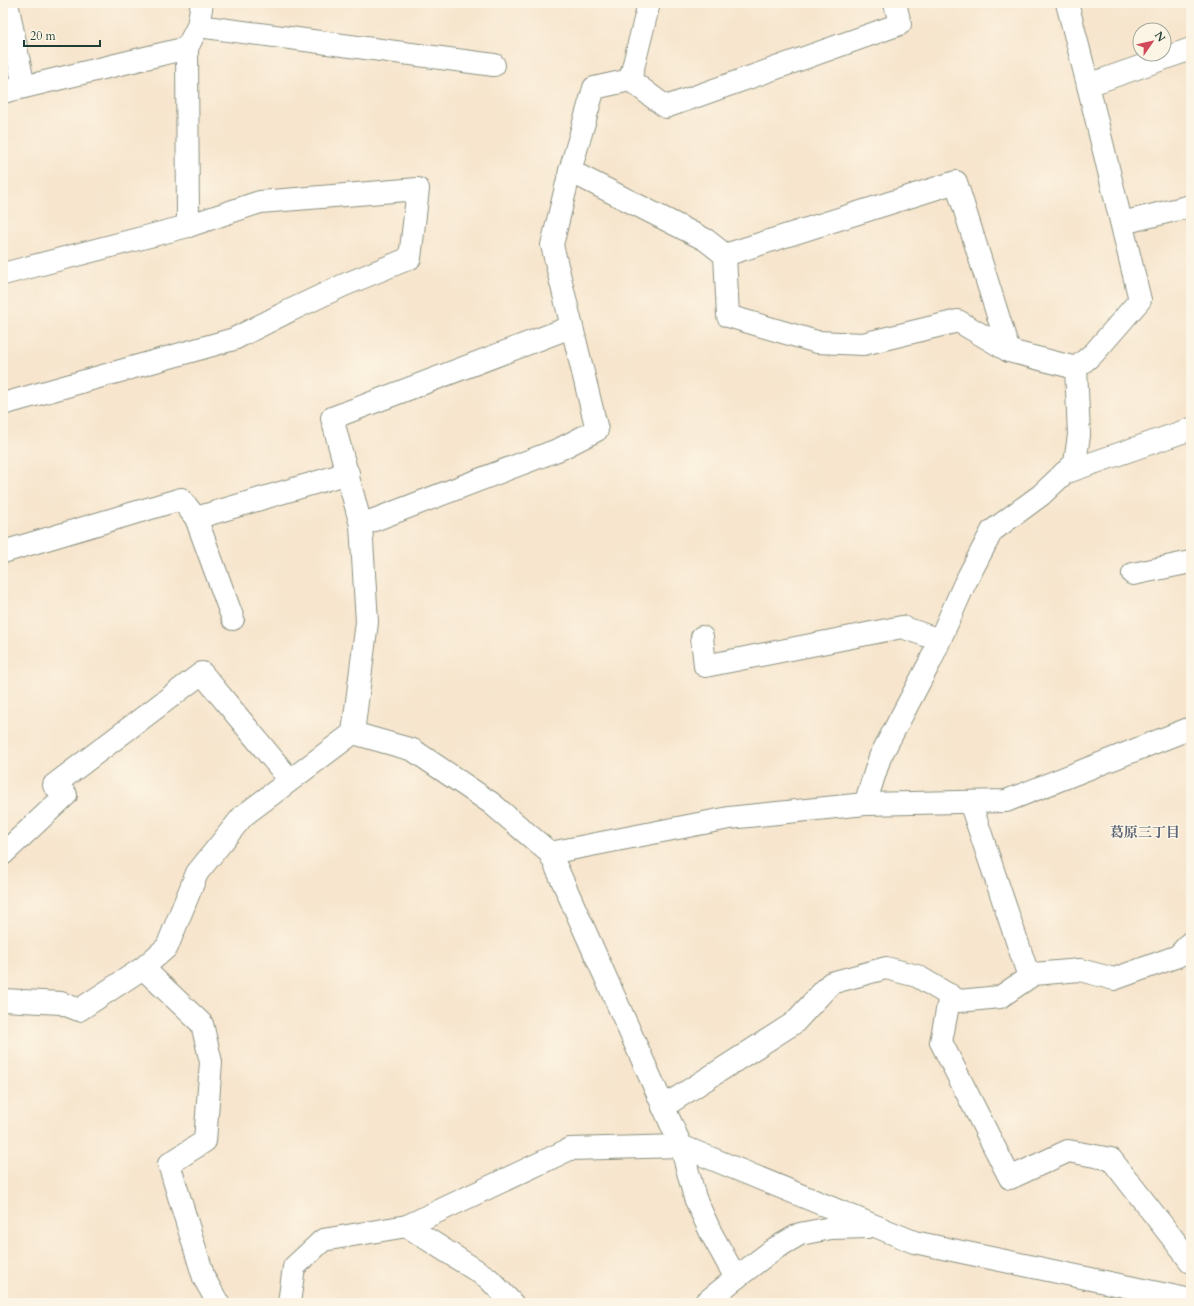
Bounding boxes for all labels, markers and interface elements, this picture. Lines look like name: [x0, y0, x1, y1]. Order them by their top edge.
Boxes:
scale bar: [24, 22, 100, 48]
north arrow: [1132, 22, 1172, 62]
text: 20 m: [30, 28, 57, 44]
text: N: [1151, 29, 1169, 45]
district label: 葛原三丁目: [1110, 823, 1180, 842]

